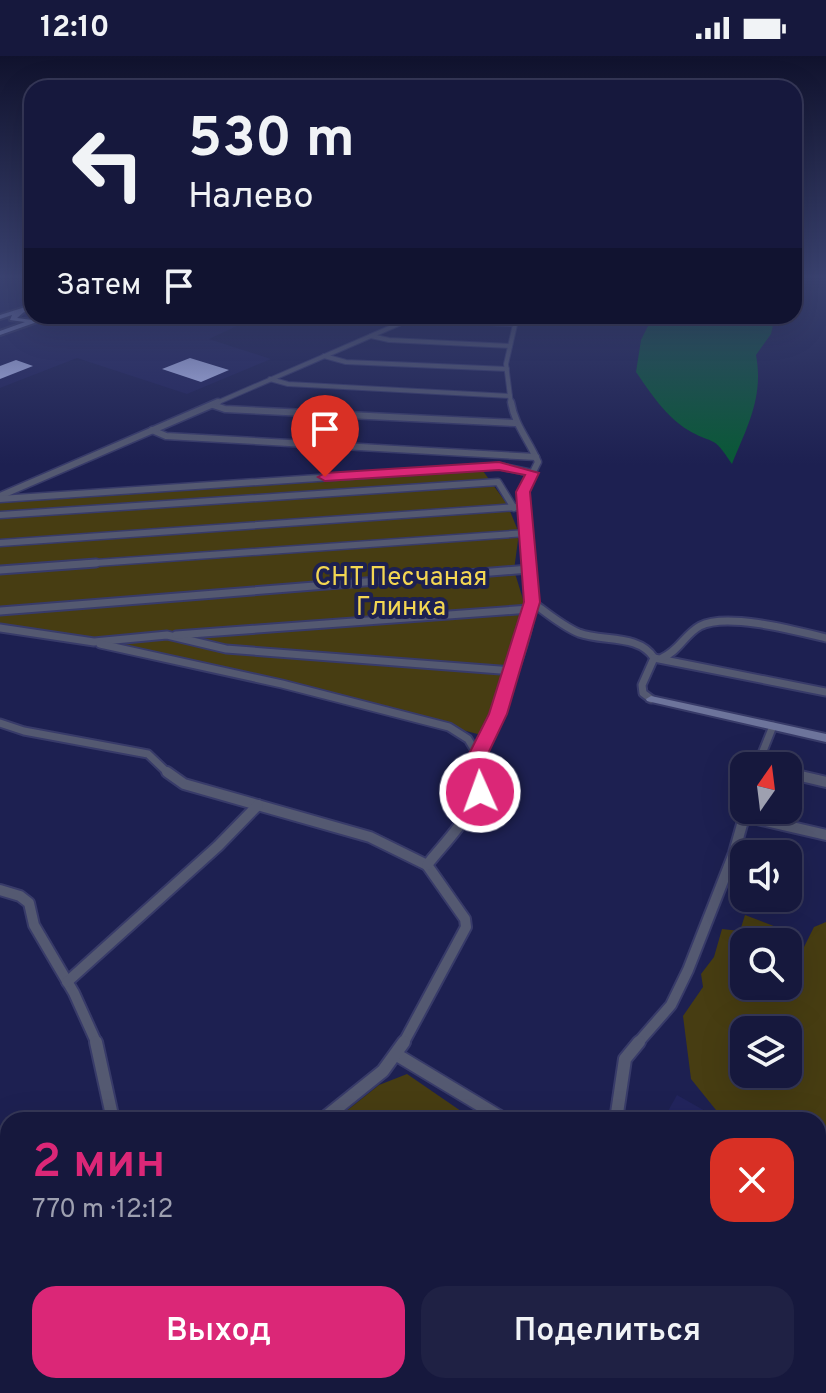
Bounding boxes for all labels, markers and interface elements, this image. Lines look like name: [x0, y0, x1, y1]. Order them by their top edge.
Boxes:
text: 12:10: [40, 10, 109, 47]
text: 530 m: [188, 106, 355, 176]
icon: left: [56, 112, 160, 216]
text: Налево: [188, 175, 314, 221]
icon: arrive: [157, 264, 201, 308]
text: Затем: [56, 268, 141, 305]
pin: [291, 395, 359, 477]
icon: arrive: [303, 407, 347, 451]
park label: СНТ Песчаная Глинка: [314, 562, 488, 625]
position arrow: [438, 750, 522, 834]
north arrow: [730, 752, 802, 824]
map controls: [730, 752, 802, 1088]
button: sound: [730, 840, 802, 912]
button: search: [730, 928, 802, 1000]
button: layers: [730, 1016, 802, 1088]
text: 2 мин: [32, 1134, 165, 1194]
button: close: [710, 1138, 794, 1222]
text: 770 m · 12:12: [32, 1194, 173, 1227]
button: Выход: [32, 1286, 405, 1378]
button: Поделиться: [421, 1286, 794, 1378]

